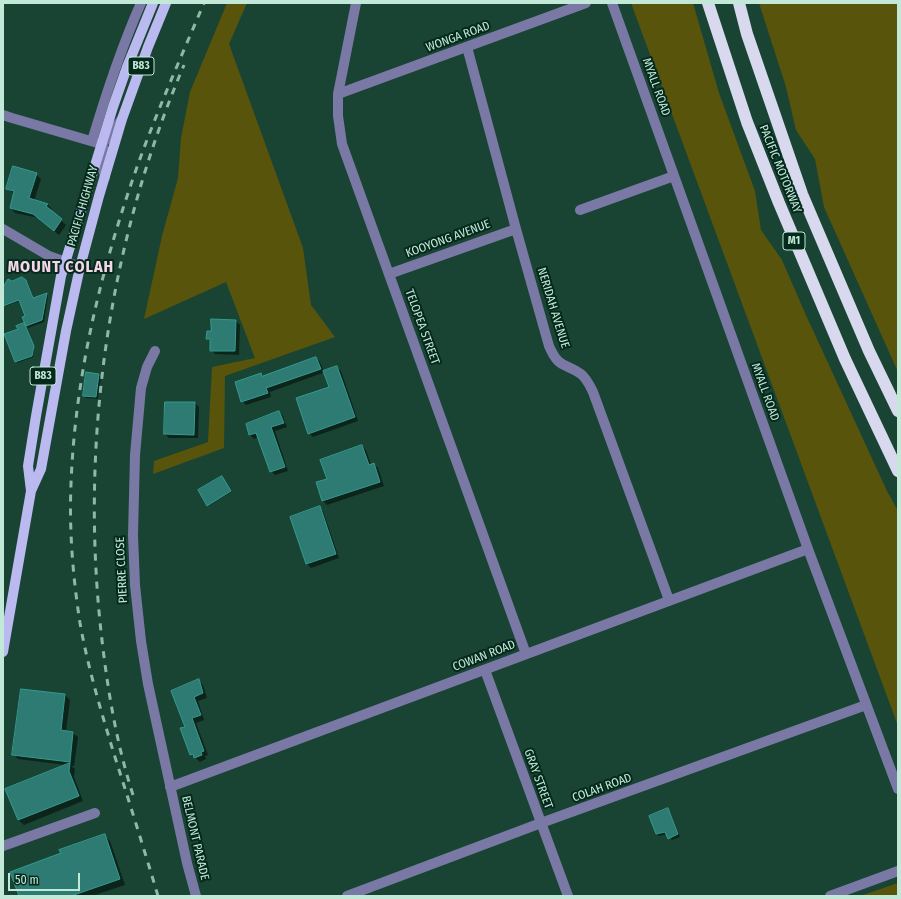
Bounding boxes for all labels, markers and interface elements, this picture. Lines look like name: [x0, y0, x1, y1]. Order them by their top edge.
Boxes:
street label: WONGA ROAD: [424, 19, 492, 55]
street label: MYALL ROAD: [639, 56, 673, 118]
road number: B83: [128, 57, 154, 75]
street label: PACIFIC MOTORWAY: [756, 123, 804, 215]
street label: PACIFIC HIGHWAY: [65, 164, 101, 248]
street label: KOOYONG AVENUE: [404, 217, 492, 261]
road number: M1: [783, 232, 805, 250]
district label: MOUNT COLAH: [8, 258, 114, 278]
street label: NERIDAH AVENUE: [534, 266, 572, 350]
street label: TELOPEA STREET: [402, 287, 442, 367]
street label: MYALL ROAD: [748, 361, 782, 423]
road number: B83: [30, 367, 56, 385]
street label: PIERRE CLOSE: [113, 536, 131, 604]
street label: COWAN ROAD: [451, 637, 517, 675]
street label: GRAY STREET: [521, 747, 555, 811]
street label: COLAH ROAD: [570, 771, 634, 805]
street label: BELMONT PARADE: [178, 794, 212, 882]
scale bar: [10, 865, 82, 891]
text: 50 m: [15, 873, 39, 887]

